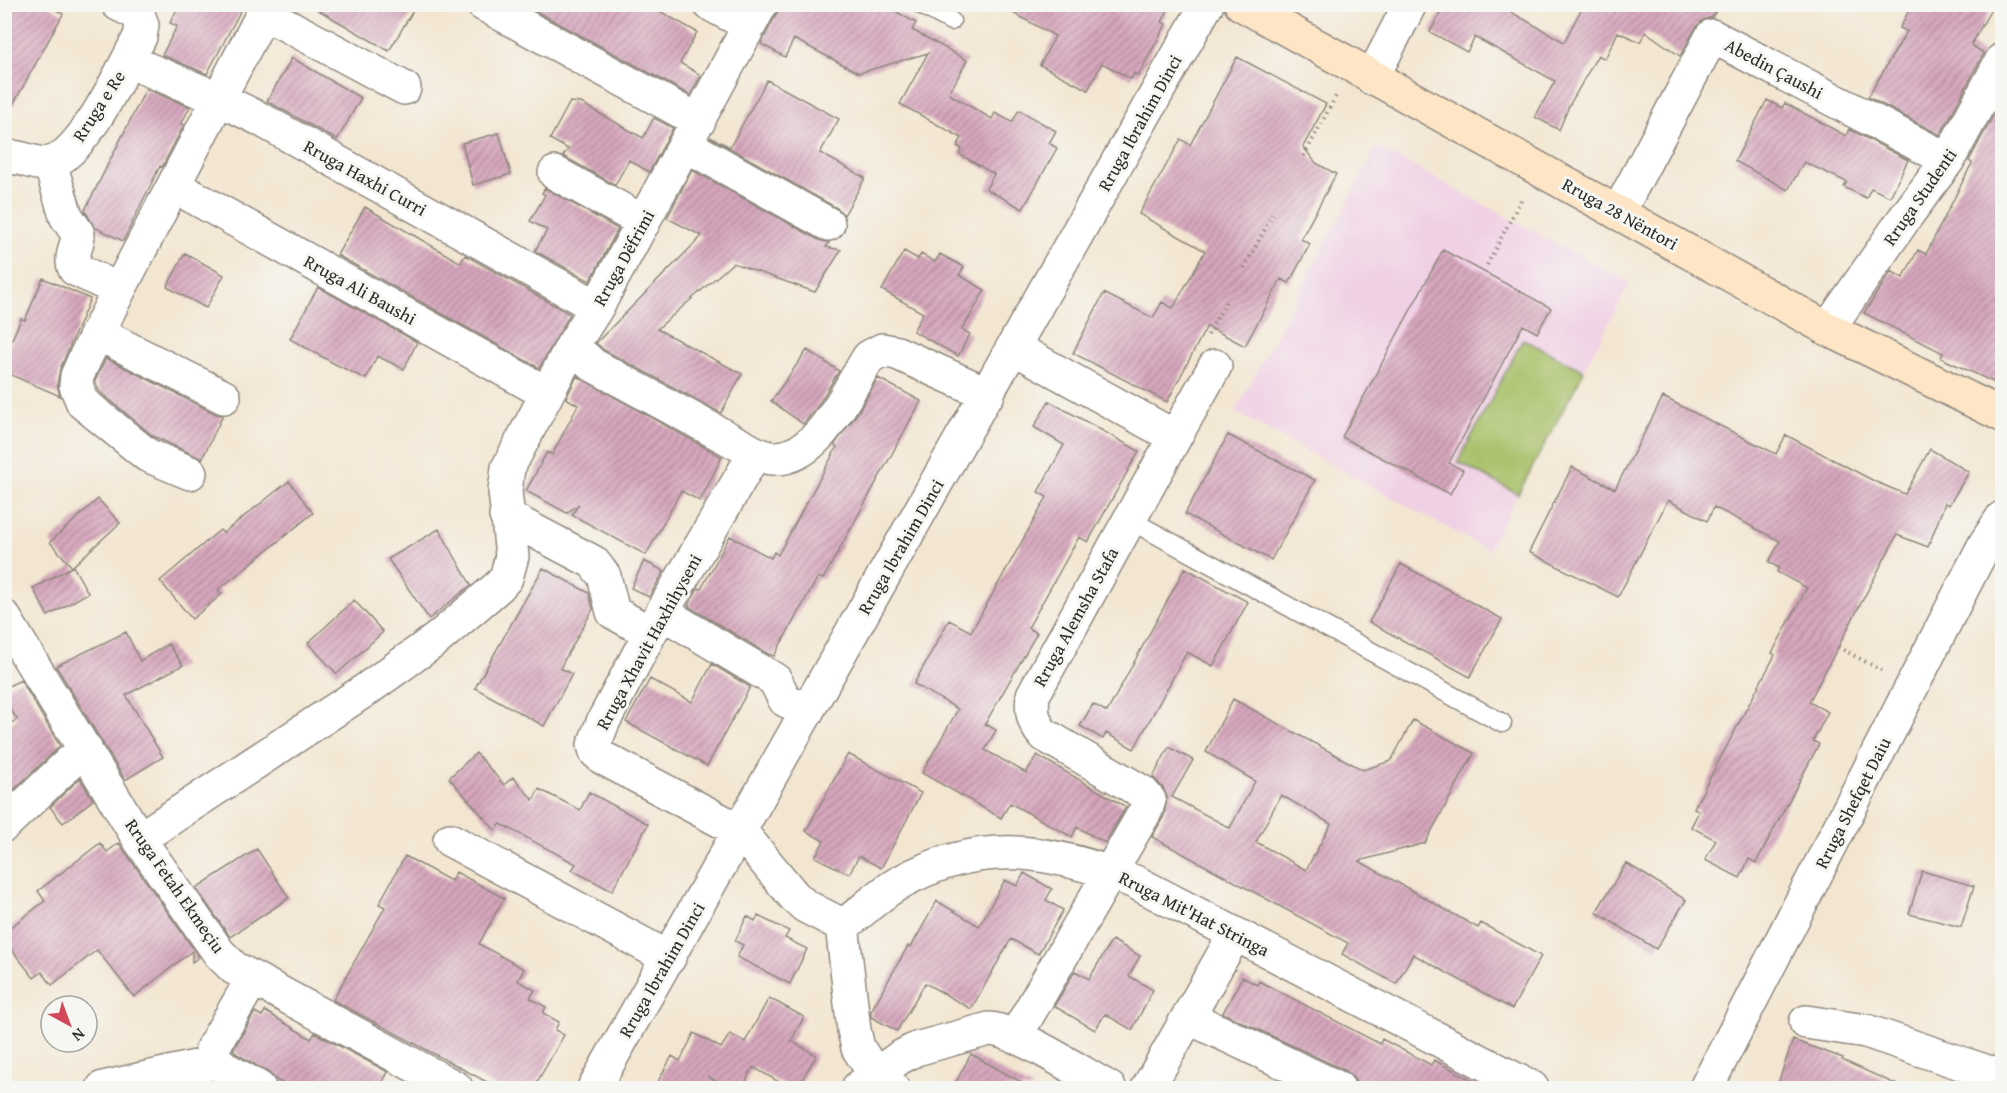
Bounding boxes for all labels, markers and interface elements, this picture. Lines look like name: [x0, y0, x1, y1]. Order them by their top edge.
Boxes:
street label: Abedin Çaushi: [1720, 31, 1828, 106]
street label: Rruga Ibrahim Dinci: [1091, 50, 1188, 196]
street label: Rruga e Re: [65, 65, 132, 147]
street label: Rruga Haxhi Curri: [299, 133, 432, 223]
street label: Rruga Studenti: [1876, 143, 1963, 251]
street label: Rruga 28 Nëntori: [1557, 171, 1683, 257]
street label: Rruga Dëfrimi: [586, 205, 661, 311]
street label: Rruga Ali Baushi: [299, 248, 421, 332]
street label: Rruga Ibrahim Dinci: [851, 474, 950, 620]
street label: Rruga Alemsha Stafa: [1026, 542, 1125, 691]
street label: Rruga Xhavit Haxhihyseni: [589, 549, 708, 735]
street label: Rruga Shefqet Daiu: [1808, 732, 1898, 873]
street label: Rruga Fetah Ekmeçiu: [119, 813, 232, 959]
street label: Rruga Mit'Hat Stringa: [1114, 864, 1275, 963]
street label: Rruga Ibrahim Dinci: [612, 897, 711, 1043]
north arrow: [39, 994, 99, 1054]
text: N: [67, 1023, 91, 1048]

